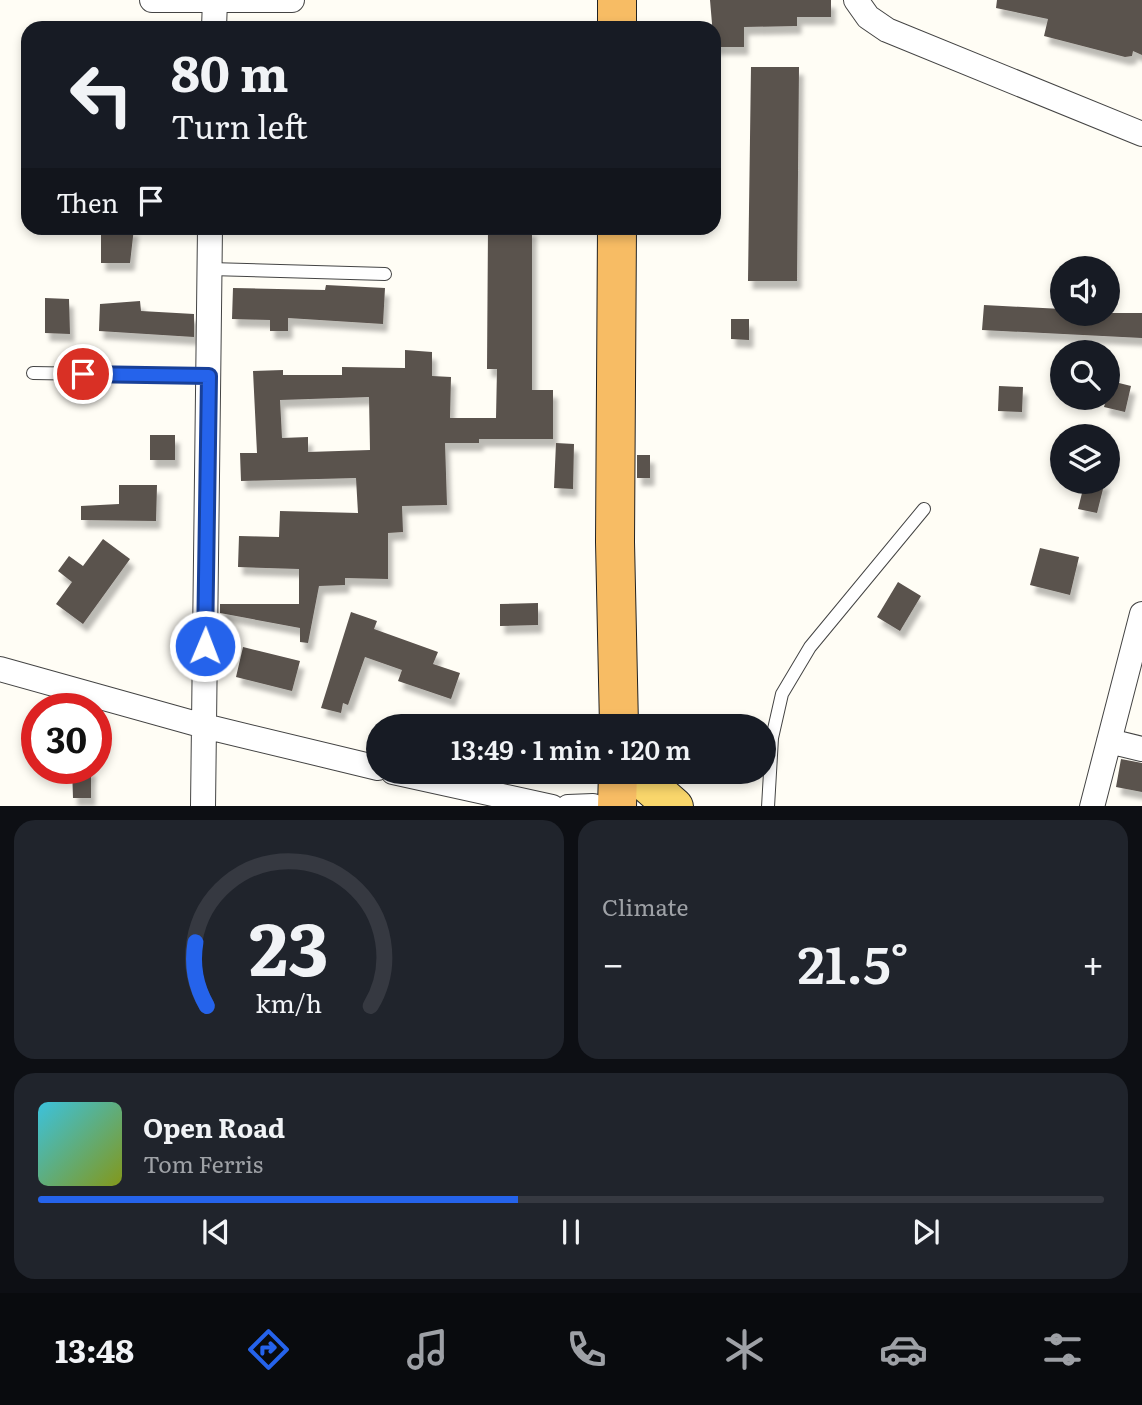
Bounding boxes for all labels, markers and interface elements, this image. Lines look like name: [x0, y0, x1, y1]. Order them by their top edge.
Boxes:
text: 80 m: [171, 34, 289, 107]
icon: left: [56, 49, 147, 140]
text: Turn left: [171, 101, 308, 149]
text: Then: [56, 182, 118, 221]
icon: arrive: [132, 182, 170, 220]
map controls: [1050, 256, 1120, 494]
button: sound: [1050, 256, 1120, 326]
button: search: [1050, 340, 1120, 410]
pin: [53, 344, 113, 404]
icon: arrive: [64, 355, 102, 393]
button: layers: [1050, 424, 1120, 494]
position arrow: [168, 609, 242, 683]
speed limit sign: 30: [21, 693, 112, 784]
text: 13:49 · 1 min · 120 m: [451, 729, 691, 768]
text: Climate: [602, 889, 688, 923]
text: 23: [249, 890, 329, 998]
text: 21.5°: [797, 923, 909, 1000]
text: −: [602, 933, 624, 990]
text: +: [1082, 933, 1104, 990]
text: km/h: [256, 983, 322, 1020]
text: Open Road: [143, 1107, 285, 1146]
text: Tom Ferris: [143, 1146, 263, 1180]
icon: previous: [197, 1213, 235, 1251]
icon: pause: [552, 1213, 590, 1251]
icon: next: [907, 1213, 945, 1251]
text: 13:48: [55, 1325, 134, 1373]
icon: directions: [244, 1325, 293, 1374]
icon: music: [403, 1325, 452, 1374]
icon: phone: [562, 1325, 611, 1374]
icon: climate: [720, 1325, 769, 1374]
icon: car: [879, 1325, 928, 1374]
icon: filters: [1038, 1325, 1087, 1374]

